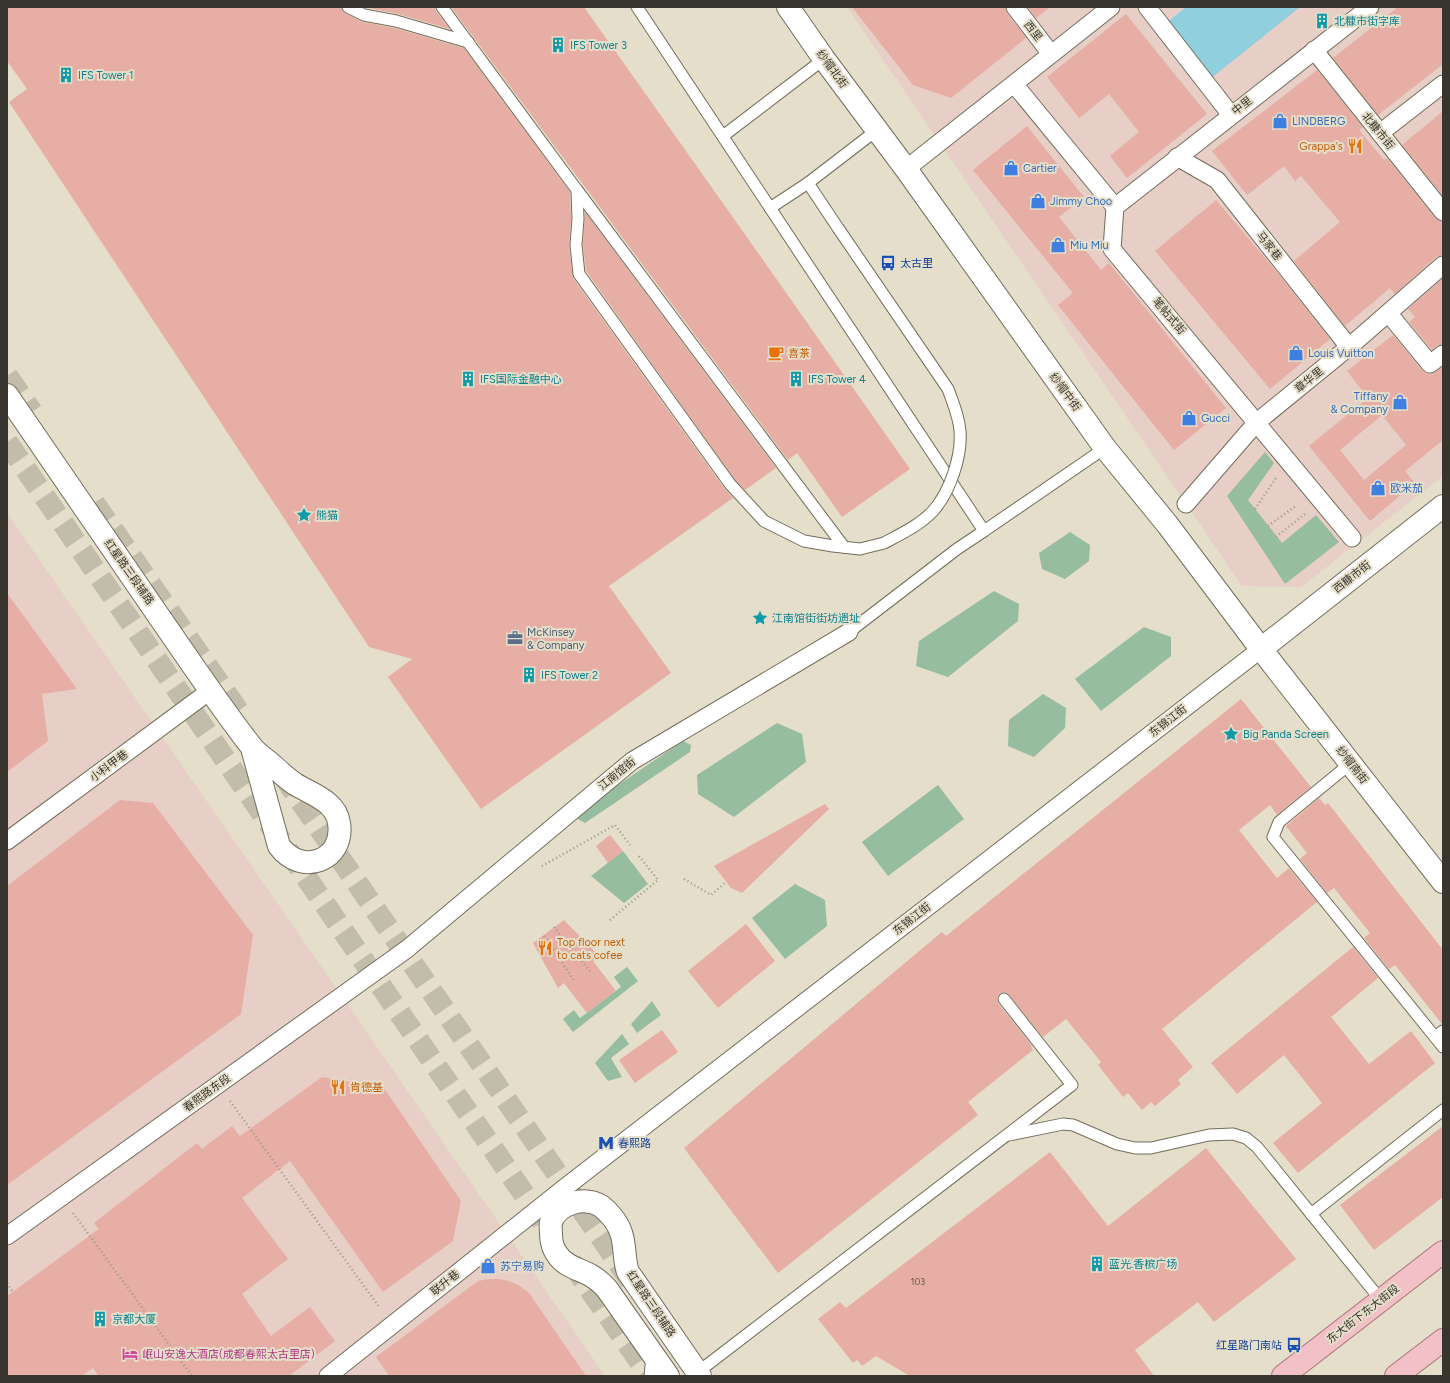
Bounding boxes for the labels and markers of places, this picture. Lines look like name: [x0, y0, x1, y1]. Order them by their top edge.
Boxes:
building icon: 北糠市街字库: [1313, 12, 1331, 30]
place label: 北糠市街字库: [1334, 15, 1400, 28]
building icon: IFS Tower 3: [549, 36, 567, 54]
place label: IFS Tower 3: [570, 39, 627, 52]
building icon: IFS Tower 1: [57, 66, 75, 84]
place label: IFS Tower 1: [78, 69, 134, 82]
shop icon: LINDBERG: [1271, 112, 1289, 130]
place label: LINDBERG: [1292, 115, 1345, 128]
restaurant icon: Grappa's: [1346, 137, 1364, 155]
place label: Grappa's: [1299, 140, 1343, 153]
shop icon: Cartier: [1002, 159, 1020, 177]
place label: Cartier: [1023, 162, 1057, 175]
shop icon: Jimmy Choo: [1029, 192, 1047, 210]
place label: Jimmy Choo: [1050, 195, 1112, 208]
shop icon: Miu Miu: [1049, 236, 1067, 254]
place label: Miu Miu: [1070, 239, 1109, 252]
bus stop icon: 太古里: [879, 254, 897, 272]
place label: 太古里: [900, 257, 933, 270]
cafe icon: 喜茶: [767, 344, 785, 362]
shop icon: Louis Vuitton: [1287, 344, 1305, 362]
place label: 喜茶: [788, 347, 810, 360]
place label: Louis Vuitton: [1308, 347, 1374, 360]
building icon: IFS国际金融中心: [459, 370, 477, 388]
building icon: IFS Tower 4: [787, 370, 805, 388]
place label: IFS国际金融中心: [480, 373, 562, 386]
place label: IFS Tower 4: [808, 373, 866, 386]
place label: Tiffany & Company: [1331, 390, 1388, 416]
shop icon: Tiffany & Company: [1391, 393, 1409, 411]
shop icon: Gucci: [1180, 409, 1198, 427]
place label: Gucci: [1201, 412, 1230, 425]
shop icon: 欧米茄: [1369, 479, 1387, 497]
place label: 欧米茄: [1390, 482, 1423, 495]
place icon: 熊猫: [295, 506, 313, 524]
place label: 熊猫: [316, 509, 338, 522]
place icon: 江南馆街街坊遗址: [751, 609, 769, 627]
place label: 江南馆街街坊遗址: [772, 612, 860, 625]
place label: McKinsey & Company: [527, 626, 585, 652]
office icon: McKinsey & Company: [506, 629, 524, 647]
building icon: IFS Tower 2: [520, 666, 538, 684]
place label: IFS Tower 2: [541, 669, 598, 682]
place icon: Big Panda Screen: [1222, 725, 1240, 743]
place label: Big Panda Screen: [1243, 728, 1329, 741]
place label: Top floor next to cats cofee: [557, 936, 625, 962]
restaurant icon: Top floor next to cats cofee: [536, 939, 554, 957]
restaurant icon: 肯德基: [329, 1078, 347, 1096]
place label: 肯德基: [350, 1081, 383, 1094]
metro station icon: 春熙路: [597, 1134, 615, 1152]
place label: 春熙路: [618, 1137, 651, 1150]
building icon: 蓝光.香槟广场: [1088, 1255, 1106, 1273]
shop icon: 苏宁易购: [479, 1257, 497, 1275]
place label: 蓝光.香槟广场: [1109, 1258, 1177, 1271]
place label: 苏宁易购: [500, 1260, 544, 1273]
building icon: 京都大厦: [91, 1310, 109, 1328]
place label: 京都大厦: [112, 1313, 156, 1326]
bus stop icon: 红星路门南站: [1285, 1336, 1303, 1354]
place label: 红星路门南站: [1216, 1339, 1282, 1352]
hotel icon: 岷山安逸大酒店(成都春熙太古里店): [121, 1345, 139, 1363]
place label: 岷山安逸大酒店(成都春熙太古里店): [142, 1348, 315, 1361]

